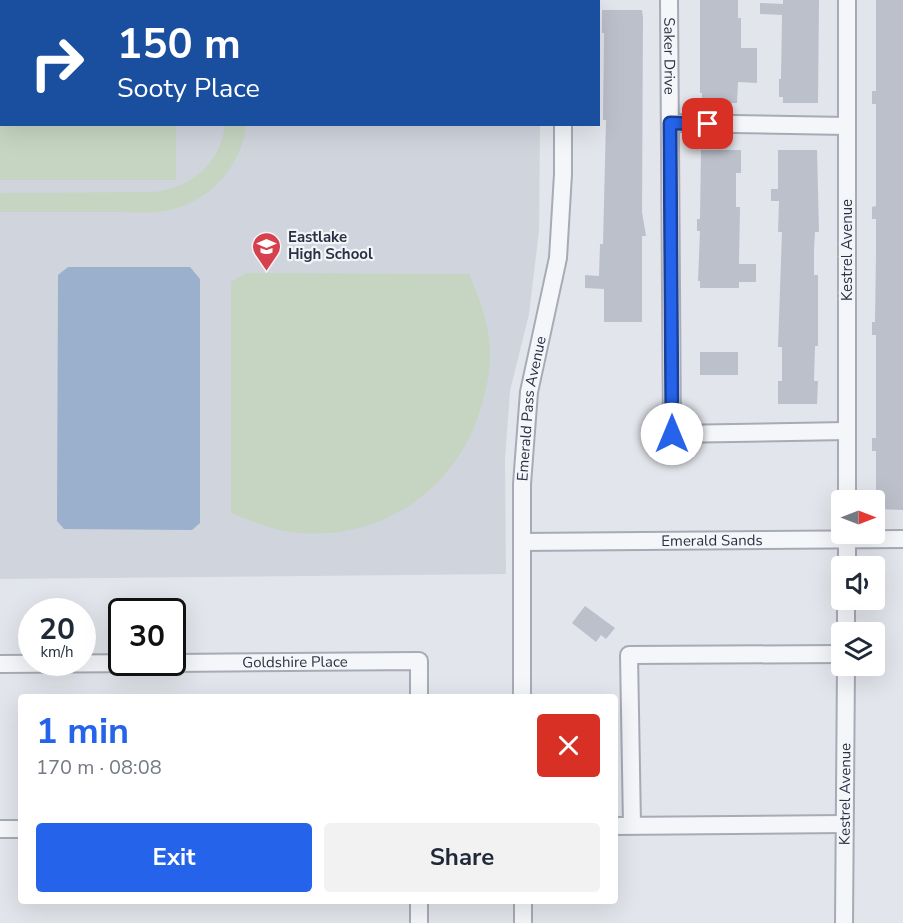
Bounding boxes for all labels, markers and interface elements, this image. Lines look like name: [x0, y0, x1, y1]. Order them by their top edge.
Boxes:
text: 150 m: [117, 16, 241, 73]
street label: Saker Drive: [659, 17, 680, 95]
icon: right: [18, 24, 96, 102]
text: Sooty Place: [117, 70, 260, 107]
pin: [682, 98, 733, 149]
icon: arrive: [691, 107, 724, 140]
street label: Kestrel Avenue: [837, 199, 857, 301]
place label: Eastlake High School: [288, 227, 373, 264]
school or university icon: Eastlake High School: [251, 230, 283, 272]
street label: Emerald Pass Avenue: [512, 334, 551, 482]
position arrow: [640, 402, 704, 466]
north arrow: [831, 490, 885, 544]
map controls: [831, 490, 885, 676]
street label: Emerald Sands: [661, 530, 763, 551]
button: sound: [831, 556, 885, 610]
speed limit sign: 30: [108, 598, 186, 676]
text: 20: [39, 609, 75, 650]
button: layers: [831, 622, 885, 676]
text: km/h: [40, 642, 74, 662]
street label: Goldshire Place: [242, 652, 348, 672]
text: 1 min: [36, 707, 129, 756]
button: close: [537, 714, 600, 777]
street label: Kestrel Avenue: [835, 743, 855, 845]
text: 170 m · 08:08: [36, 754, 162, 781]
button: Exit: [36, 823, 312, 892]
button: Share: [324, 823, 600, 892]

